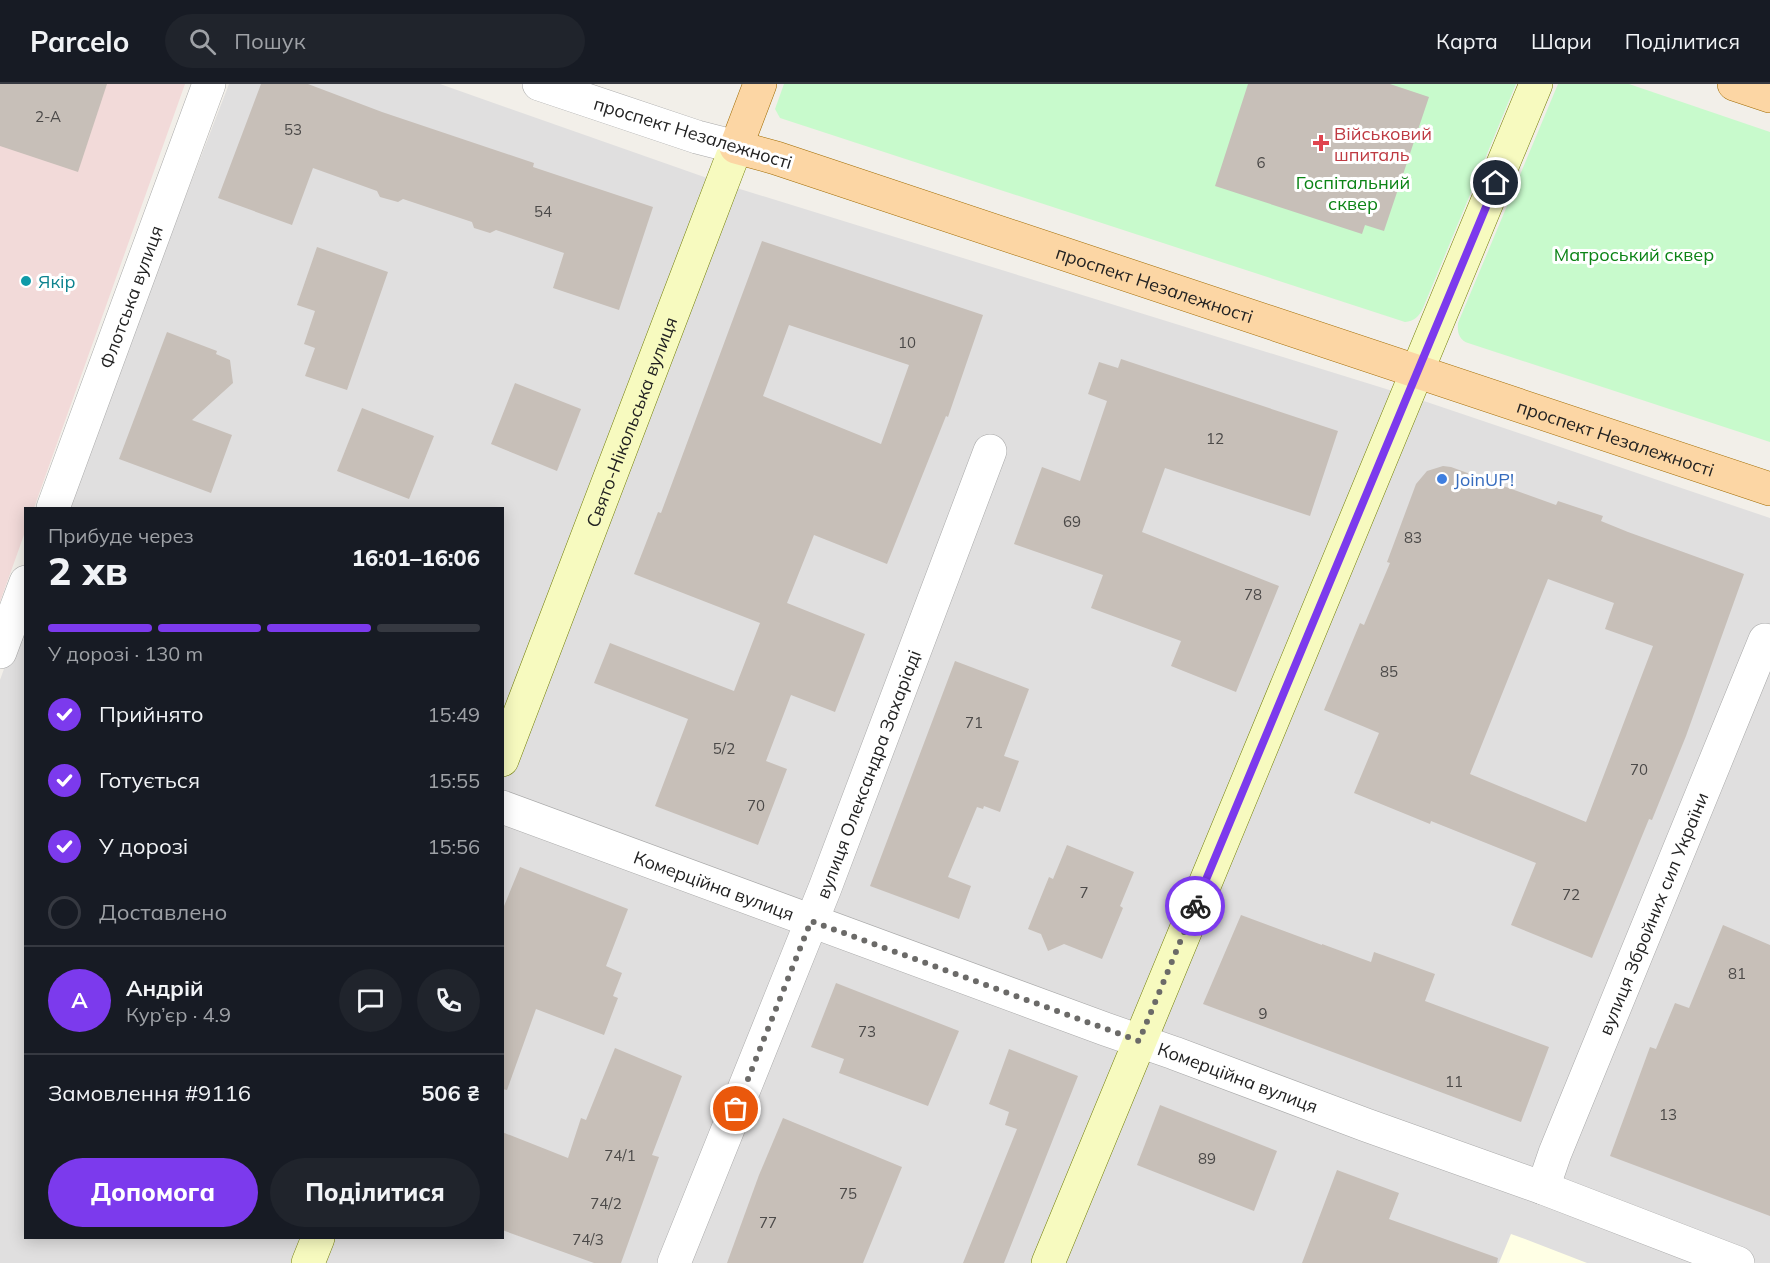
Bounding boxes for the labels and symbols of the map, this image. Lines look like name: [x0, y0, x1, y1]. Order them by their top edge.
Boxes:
street label: проспект Незалежності: [591, 92, 795, 174]
house number: 2-А: [35, 107, 61, 126]
house number: 53: [284, 120, 302, 139]
place label: Військовий шпиталь: [1334, 122, 1432, 166]
marker: Військовий шпиталь: [1312, 134, 1330, 152]
house number: 6: [1256, 153, 1266, 172]
pin: [1470, 157, 1521, 208]
park label: Госпітальний сквер: [1296, 171, 1410, 215]
house number: 54: [534, 202, 552, 221]
street label: Флотська вулиця: [94, 222, 167, 371]
street label: проспект Незалежності: [1053, 241, 1256, 328]
park label: Матроський сквер: [1554, 243, 1714, 266]
place label: Якір: [38, 270, 76, 293]
marker: Якір: [19, 274, 33, 288]
street label: Свято-Нікольська вулиця: [581, 313, 682, 530]
house number: 10: [898, 333, 916, 352]
street label: проспект Незалежності: [1514, 394, 1717, 481]
house number: 12: [1206, 429, 1224, 448]
place label: JoinUP!: [1454, 468, 1514, 491]
marker: JoinUP!: [1435, 472, 1449, 486]
house number: 69: [1063, 512, 1081, 531]
house number: 83: [1404, 528, 1422, 547]
house number: 78: [1244, 585, 1262, 604]
street label: вулиця Олександра Захаріаді: [811, 647, 925, 902]
house number: 85: [1380, 662, 1398, 681]
house number: 71: [965, 713, 983, 732]
house number: 5/2: [713, 739, 735, 758]
house number: 70: [1630, 760, 1648, 779]
street label: вулиця Збройних сил України: [1593, 789, 1713, 1038]
house number: 70: [747, 796, 765, 815]
street label: Комерційна вулиця: [631, 845, 798, 925]
courier: [1165, 876, 1225, 936]
house number: 7: [1079, 883, 1089, 902]
house number: 72: [1562, 885, 1580, 904]
house number: 81: [1728, 964, 1746, 983]
house number: 9: [1258, 1004, 1268, 1023]
house number: 73: [858, 1022, 876, 1041]
street label: Комерційна вулиця: [1155, 1037, 1321, 1118]
house number: 11: [1445, 1072, 1463, 1091]
pin: [710, 1083, 761, 1134]
house number: 13: [1659, 1105, 1677, 1124]
house number: 74/1: [604, 1146, 636, 1165]
house number: 89: [1198, 1149, 1216, 1168]
house number: 75: [839, 1184, 857, 1203]
house number: 74/2: [590, 1194, 622, 1213]
house number: 77: [759, 1213, 777, 1232]
house number: 74/3: [572, 1230, 604, 1249]

